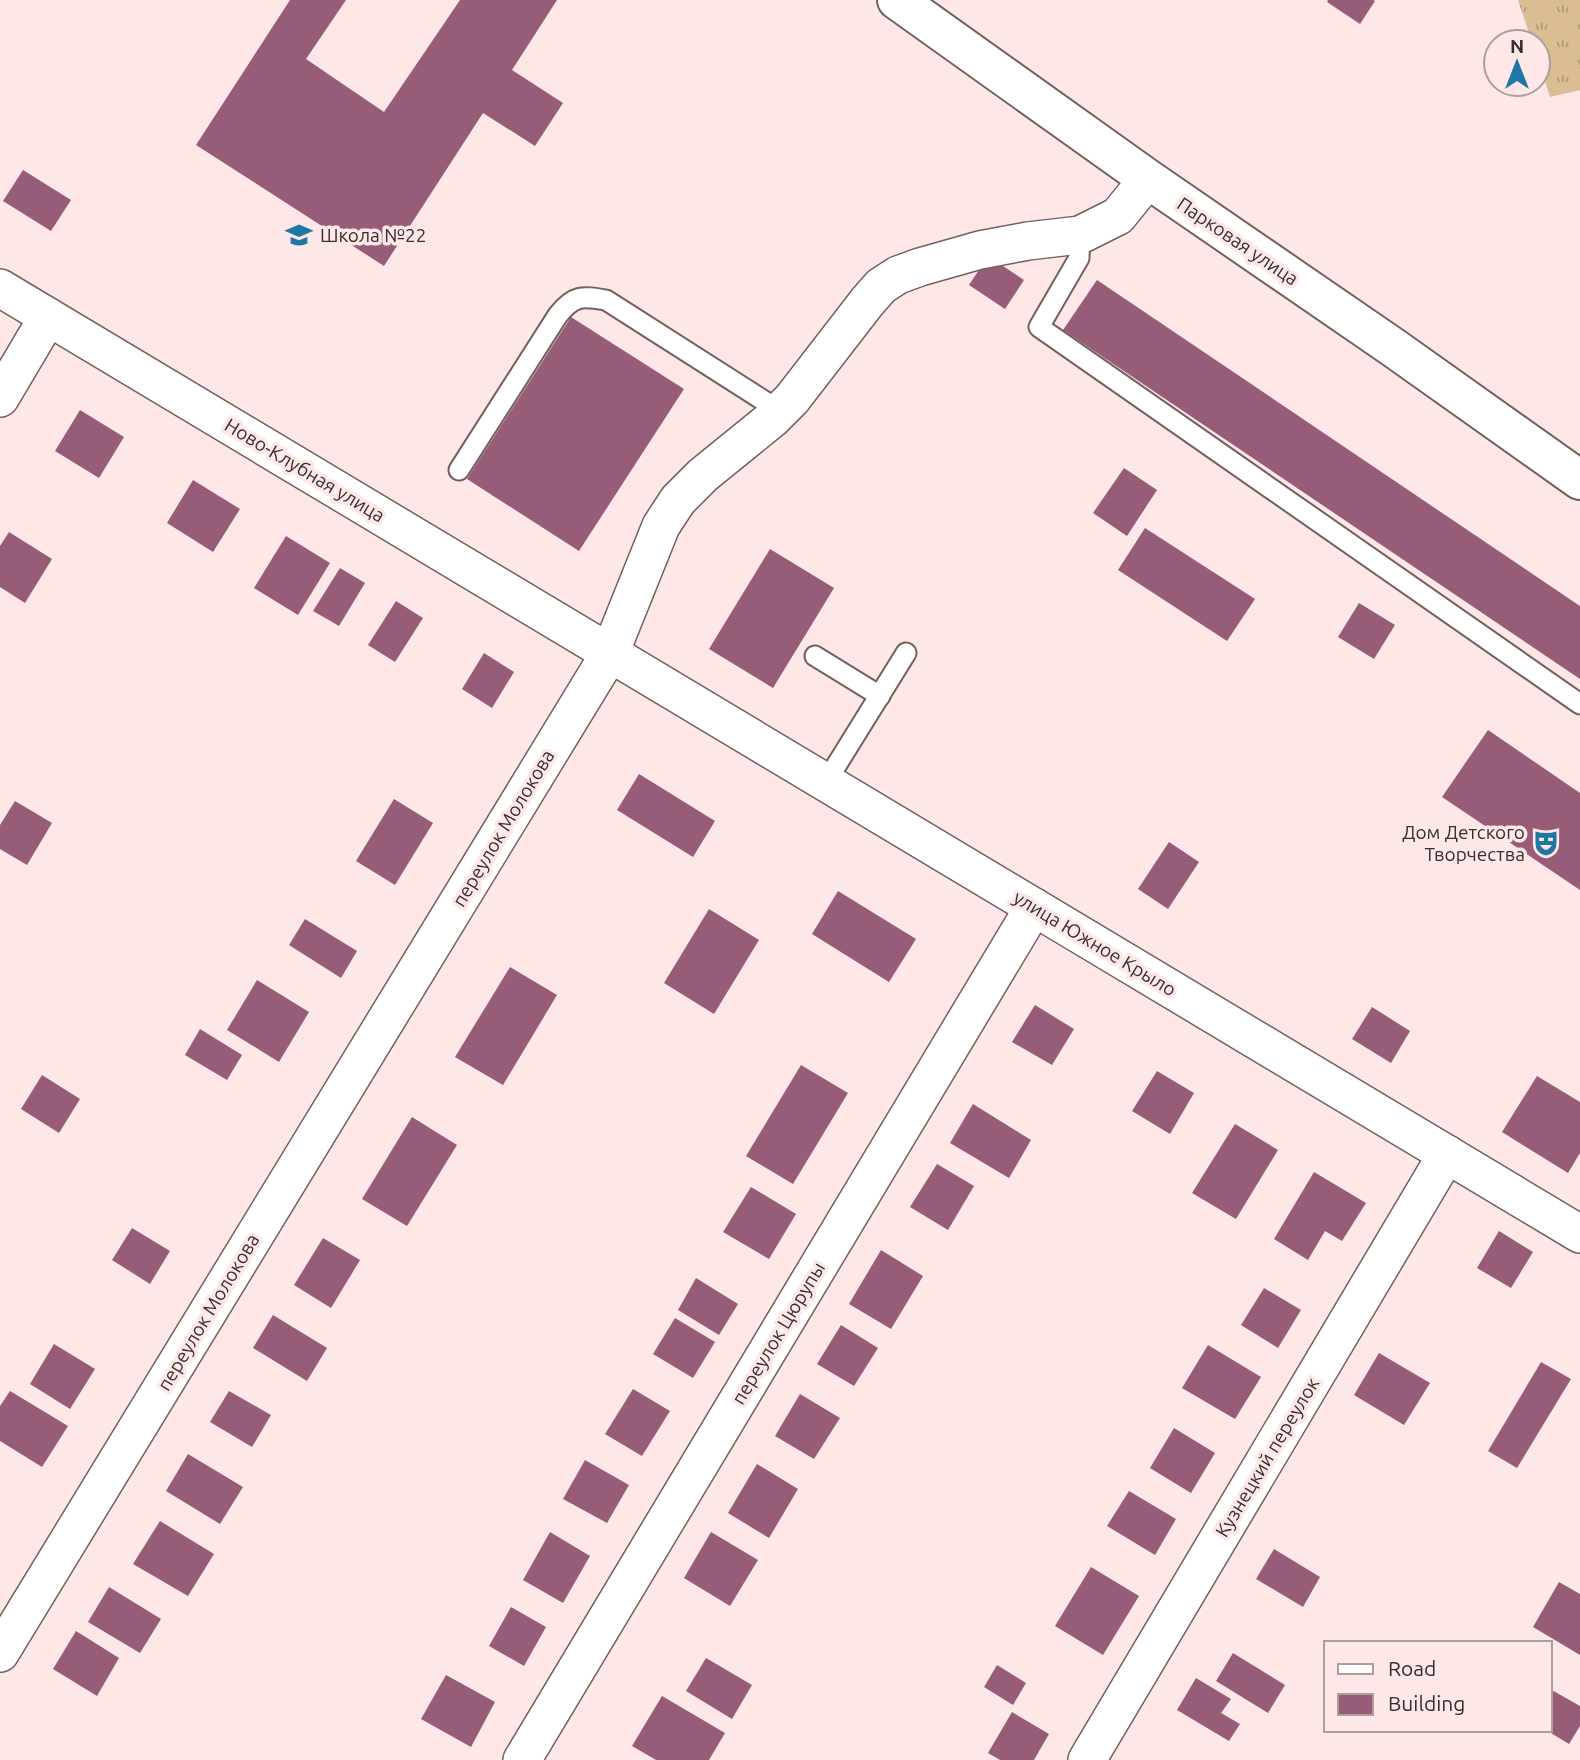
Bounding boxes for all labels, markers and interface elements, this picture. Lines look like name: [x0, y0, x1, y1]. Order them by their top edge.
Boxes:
north arrow: [1482, 28, 1552, 98]
text: N: [1510, 35, 1524, 57]
street label: Парковая улица: [1173, 192, 1303, 290]
school or university icon: Школа №22: [284, 220, 314, 250]
place label: Школа №22: [320, 224, 427, 246]
street label: Ново-Клубная улица: [221, 414, 389, 526]
street label: переулок Молокова: [448, 746, 558, 910]
place label: Дом Детского Творчества: [1402, 821, 1525, 865]
theatre icon: Дом Детского Творчества: [1531, 828, 1561, 858]
street label: улица Южное Крыло: [1010, 886, 1180, 1000]
street label: переулок Молокова: [153, 1230, 263, 1394]
street label: переулок Цюрупы: [727, 1258, 829, 1408]
street label: Кузнецкий переулок: [1211, 1373, 1323, 1541]
legend: [1324, 1641, 1552, 1732]
text: Road: [1388, 1656, 1436, 1680]
text: Building: [1388, 1691, 1465, 1715]

